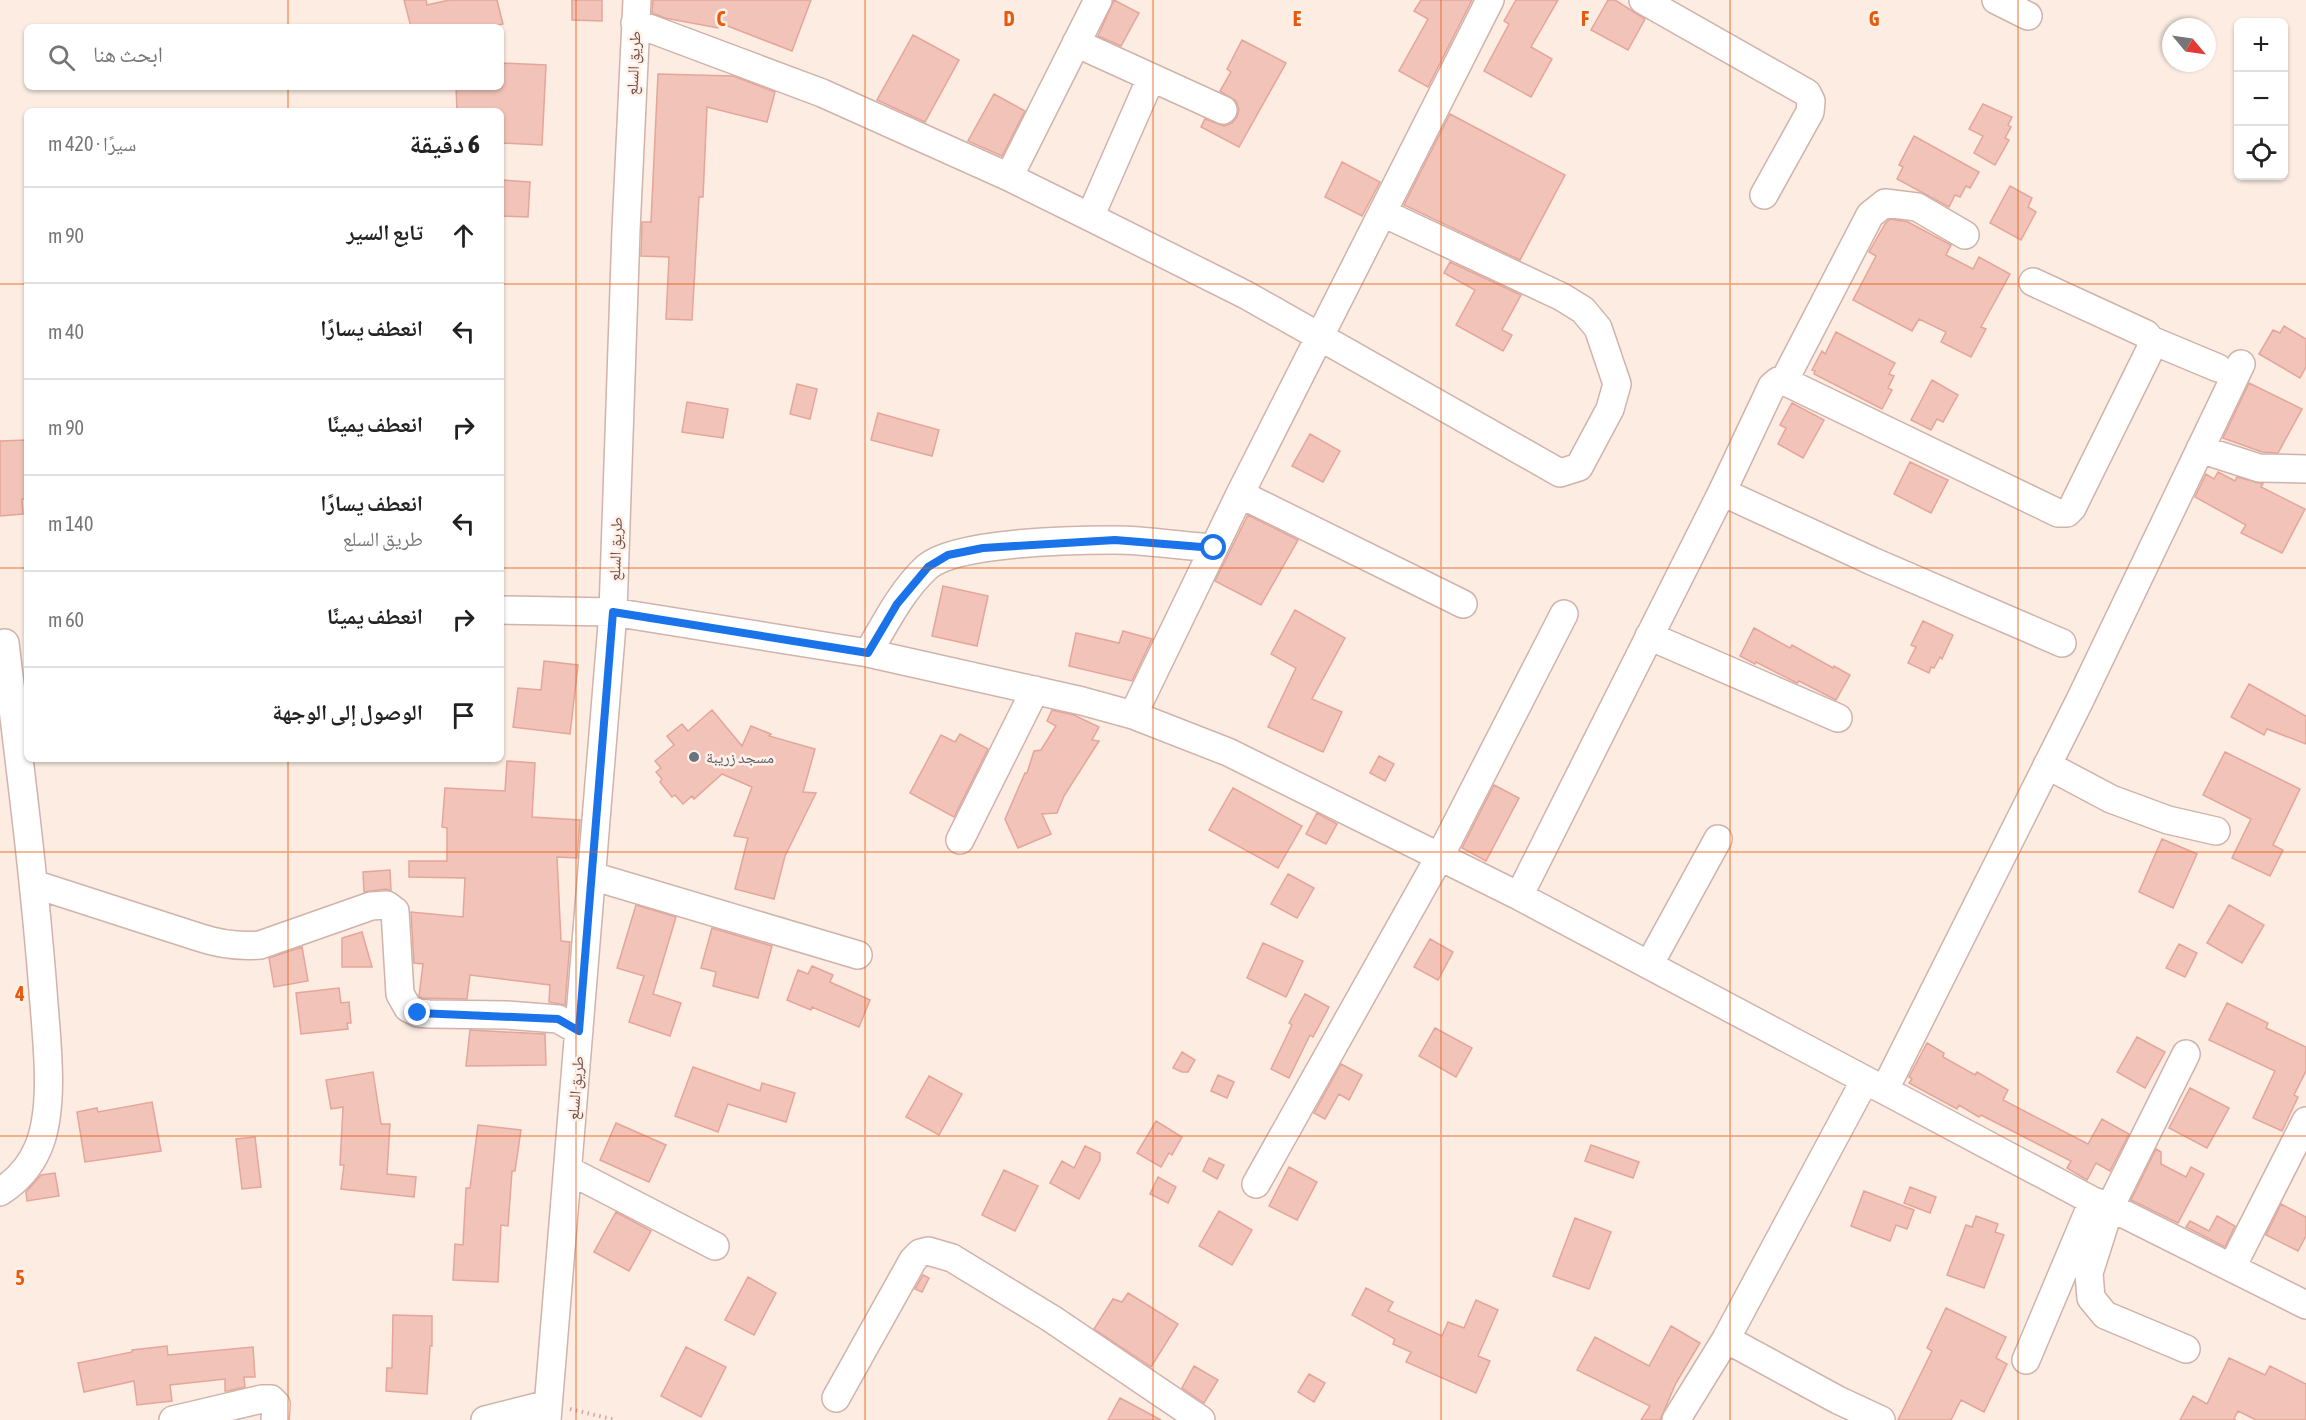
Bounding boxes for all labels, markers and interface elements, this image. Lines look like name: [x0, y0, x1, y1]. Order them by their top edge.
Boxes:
text: C: [717, 7, 726, 30]
text: D: [1003, 7, 1015, 30]
text: E: [1293, 7, 1302, 30]
text: F: [1581, 7, 1589, 30]
text: G: [1869, 7, 1880, 30]
north arrow: [2162, 18, 2216, 72]
map controls: [2234, 18, 2288, 180]
button: +: [2234, 18, 2288, 72]
search box: [24, 24, 504, 90]
street label: طريق السلع: [622, 30, 646, 96]
icon: search: [45, 41, 78, 74]
text: ابحث هنا: [93, 41, 163, 67]
button: −: [2234, 72, 2288, 126]
button: locate: [2234, 126, 2288, 180]
text: 6 دقيقة: [410, 129, 480, 159]
text: سيرًا · 420 m: [48, 132, 136, 155]
text: تابع السير: [347, 219, 423, 245]
icon: ahead: [447, 219, 480, 252]
text: 90 m: [48, 224, 84, 247]
text: انعطف يسارًا: [320, 315, 423, 341]
icon: left: [447, 315, 480, 348]
text: 40 m: [48, 320, 84, 343]
text: انعطف يمينًا: [327, 411, 423, 437]
icon: right: [447, 411, 480, 444]
text: 90 m: [48, 416, 84, 439]
text: انعطف يسارًا: [320, 490, 423, 516]
icon: left: [447, 507, 480, 540]
text: 140 m: [48, 512, 93, 535]
street label: طريق السلع: [605, 517, 627, 582]
text: طريق السلع: [343, 527, 423, 550]
route start: [1200, 534, 1226, 560]
text: انعطف يمينًا: [327, 603, 423, 629]
icon: right: [447, 603, 480, 636]
text: 60 m: [48, 608, 84, 631]
text: الوصول إلى الوجهة: [272, 699, 423, 725]
icon: arrive: [447, 699, 480, 732]
place label: مسجد زريبة: [706, 748, 774, 767]
marker: مسجد زريبة: [687, 750, 701, 764]
text: 4: [14, 982, 25, 1005]
route end: [404, 999, 430, 1025]
street label: طريق السلع: [563, 1055, 589, 1121]
text: 5: [15, 1266, 25, 1289]

